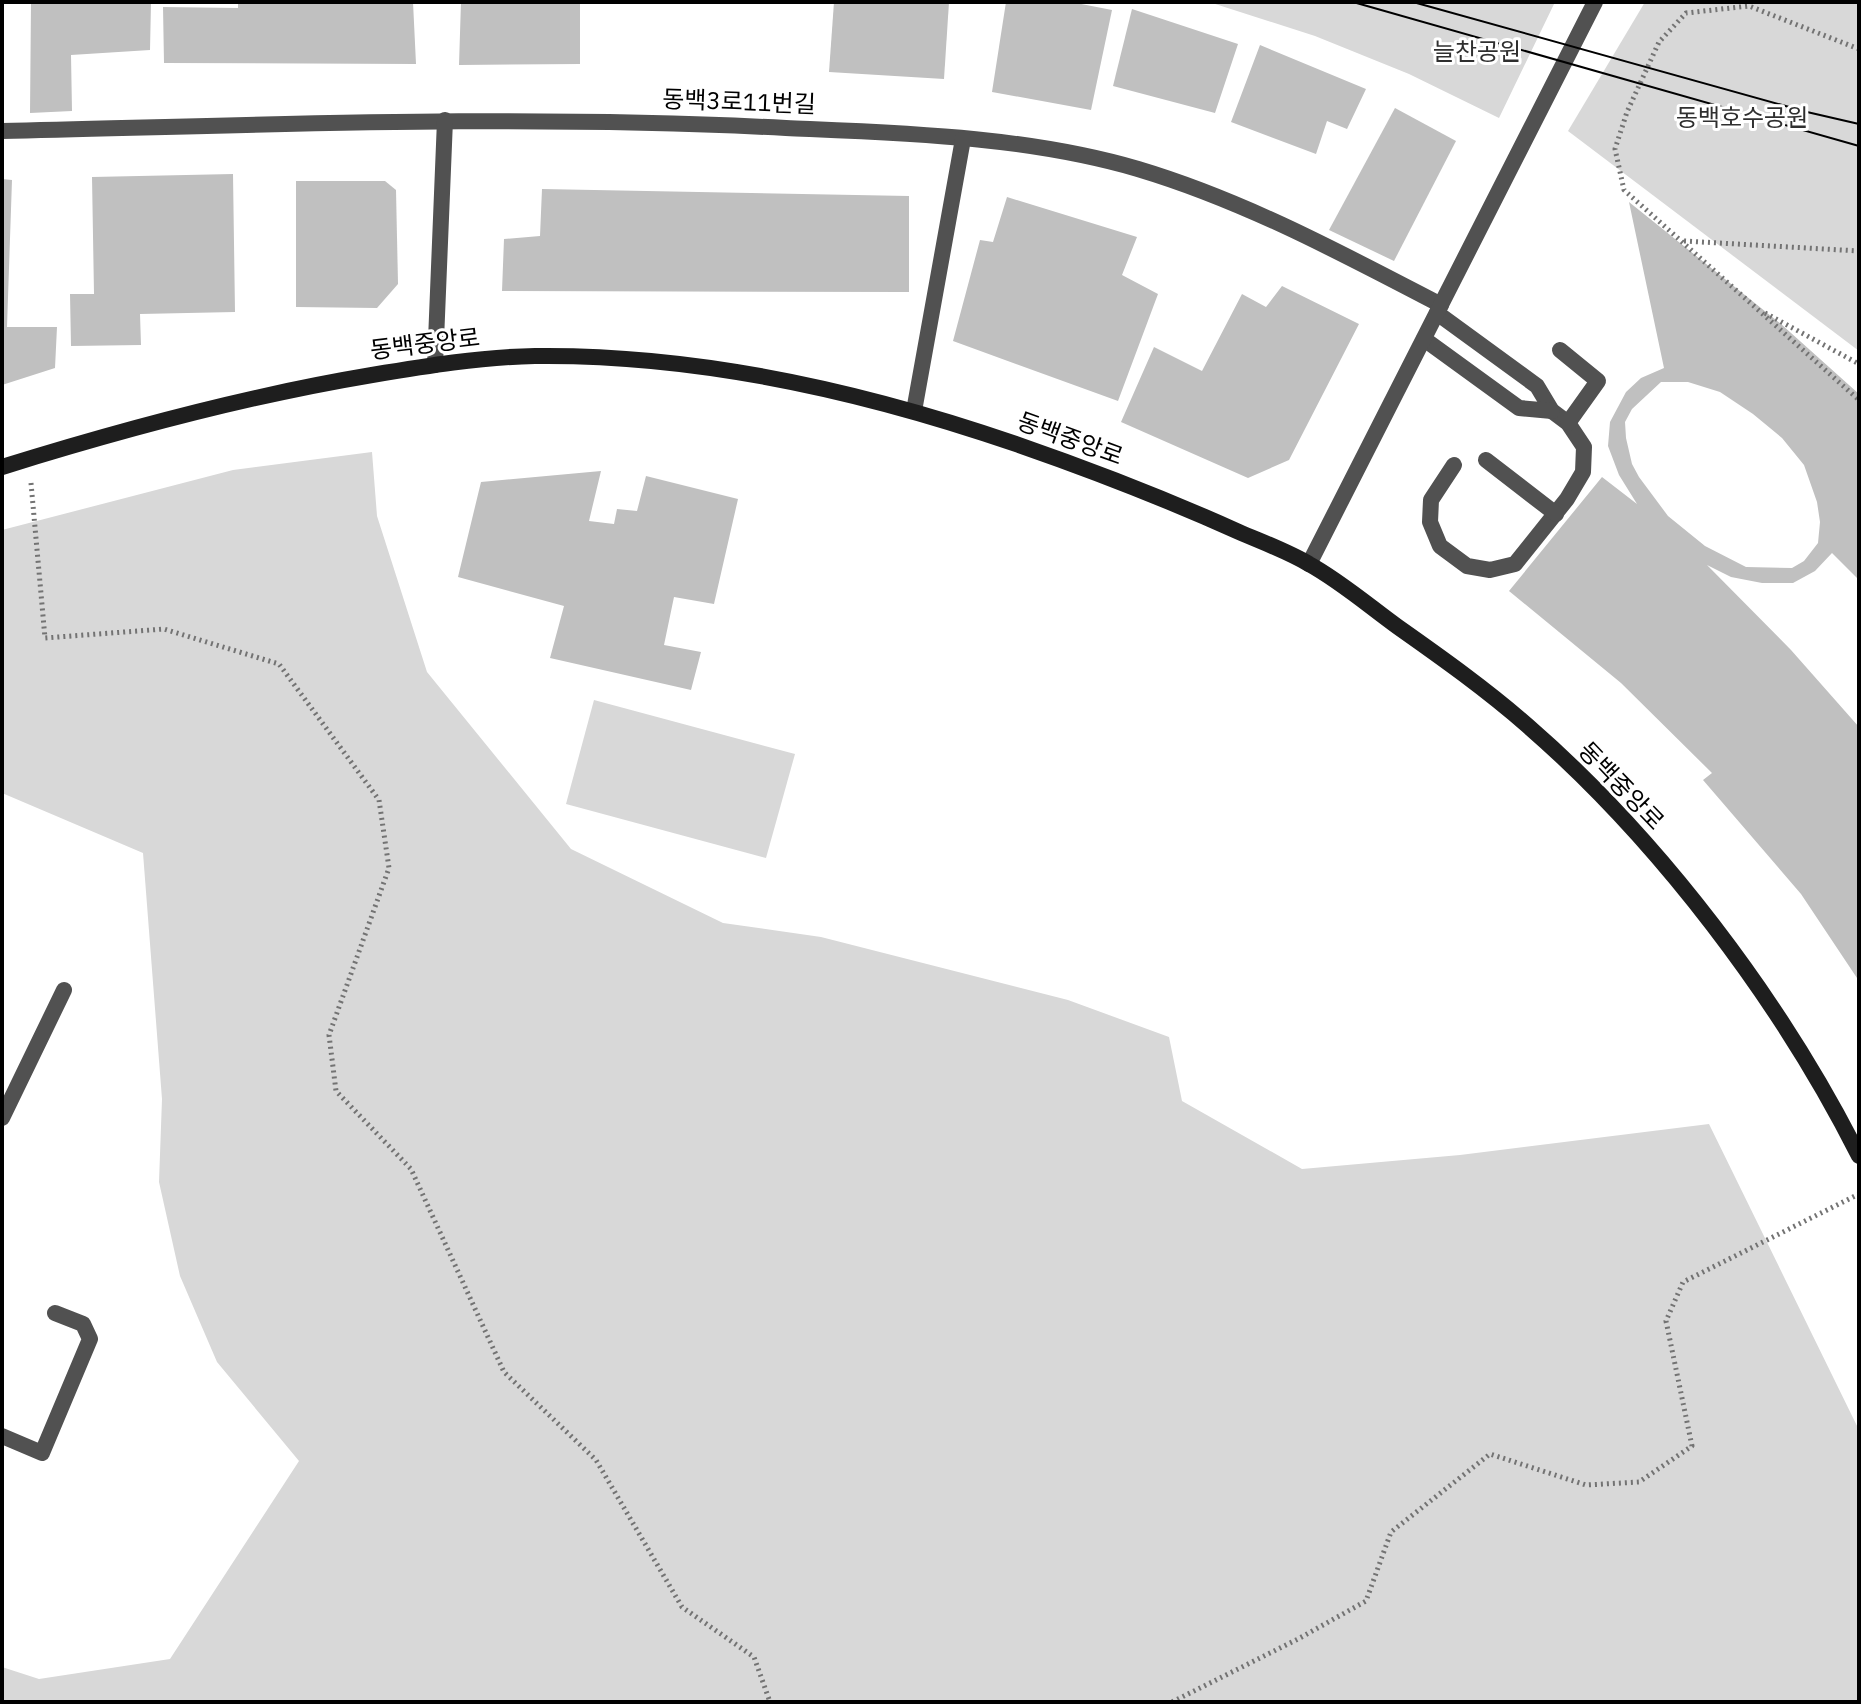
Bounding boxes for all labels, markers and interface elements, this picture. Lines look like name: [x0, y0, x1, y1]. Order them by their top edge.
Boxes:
park label: 늘찬공원: [1433, 35, 1521, 67]
street label: 동백3로11번길: [662, 82, 816, 120]
park label: 동백호수공원: [1676, 101, 1808, 133]
street label: 동백중앙로: [368, 320, 482, 366]
street label: 동백중앙로: [1013, 404, 1128, 472]
street label: 동백중앙로: [1572, 734, 1672, 836]

